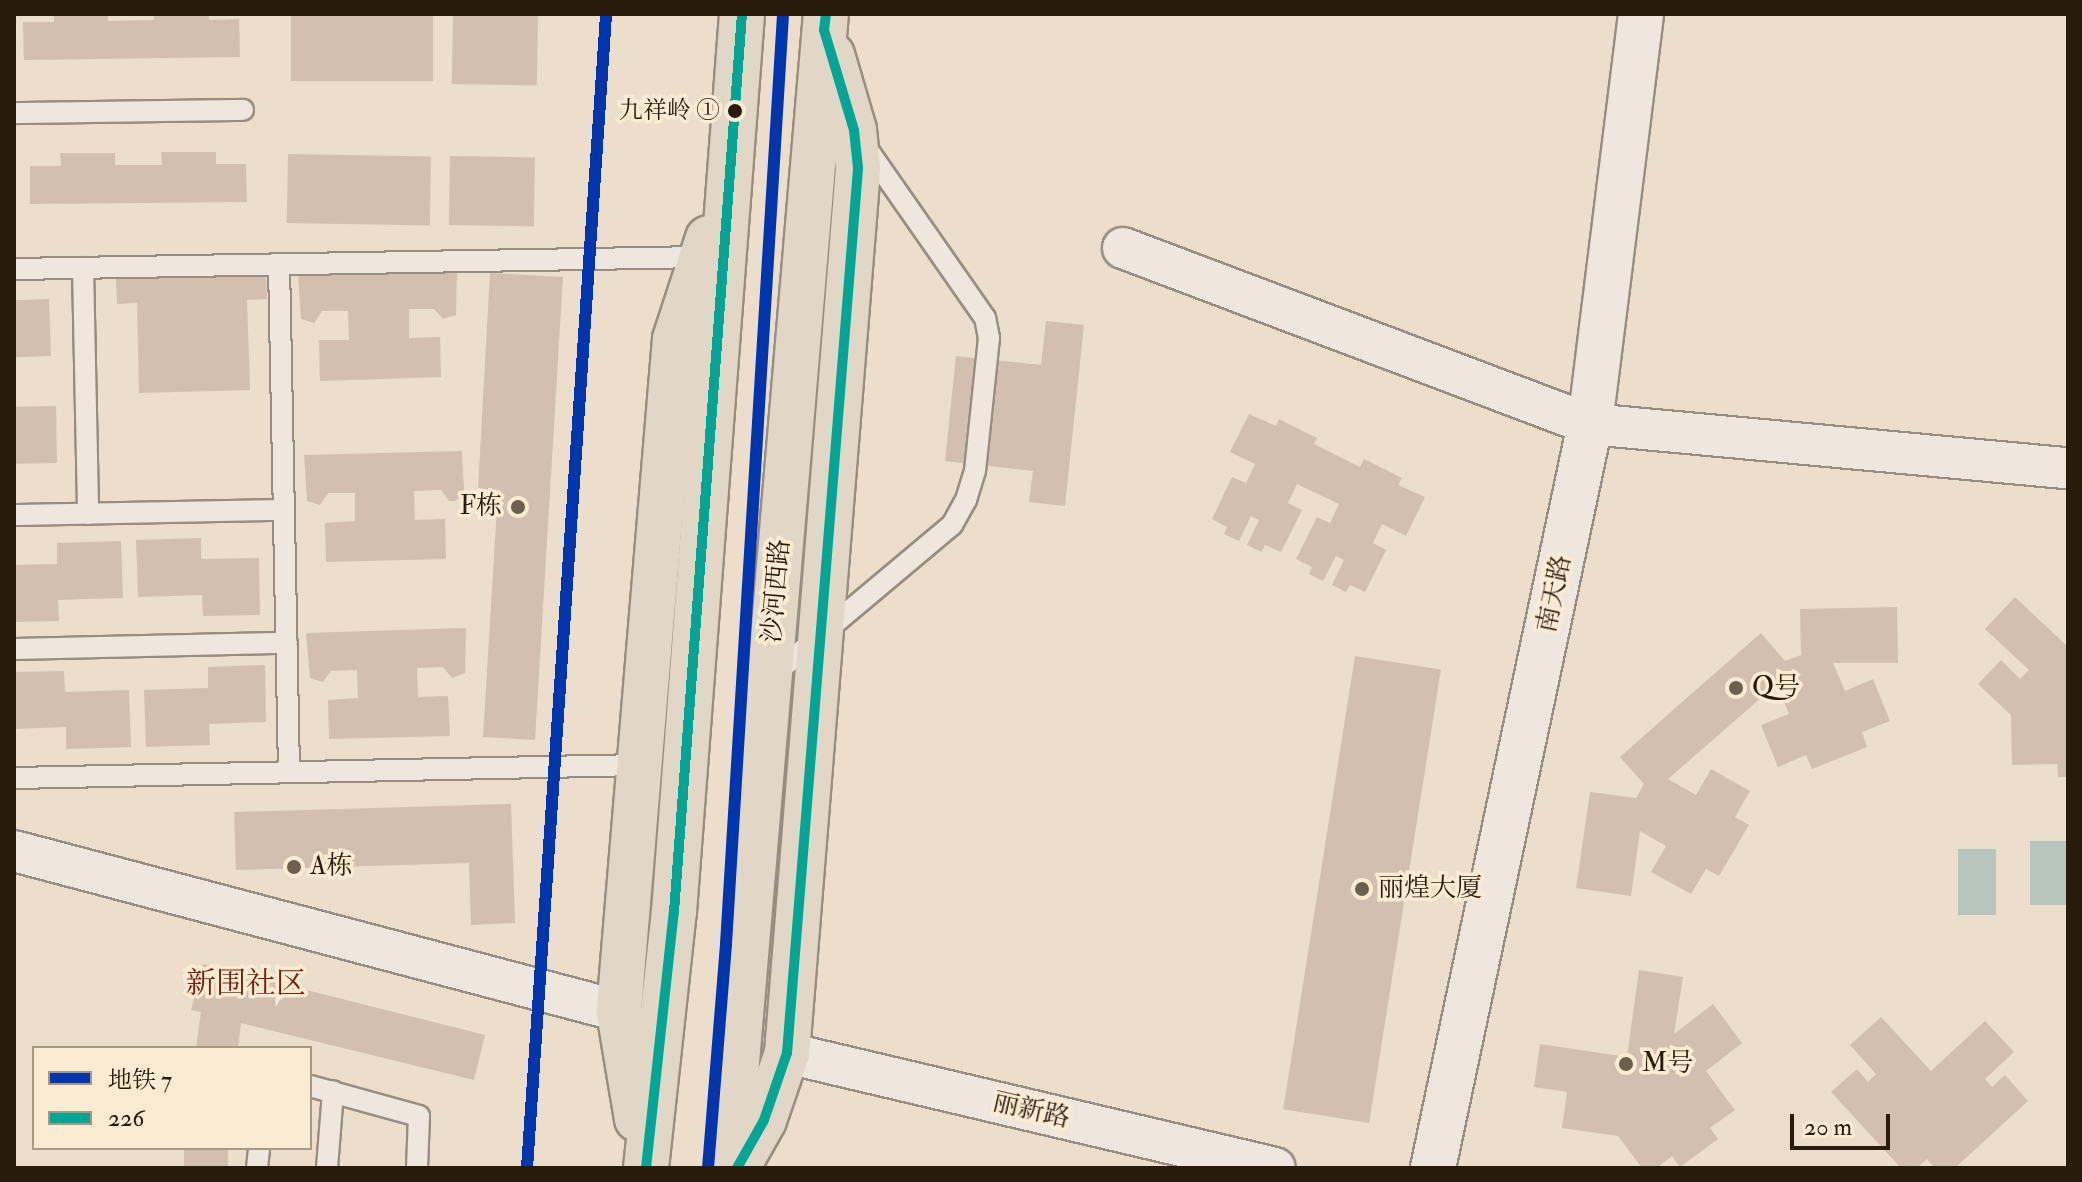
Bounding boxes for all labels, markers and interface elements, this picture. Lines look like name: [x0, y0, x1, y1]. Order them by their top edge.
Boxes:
place label: 九祥岭 ①: [619, 97, 720, 125]
marker: 九祥岭 ①: [727, 103, 743, 119]
place label: F栋: [460, 491, 502, 523]
marker: F栋: [509, 498, 527, 516]
street label: 沙河西路: [757, 538, 797, 644]
street label: 南天路: [1532, 553, 1578, 635]
place label: Q号: [1752, 672, 1800, 704]
marker: Q号: [1727, 679, 1745, 697]
place label: A栋: [310, 851, 353, 883]
marker: A栋: [285, 858, 303, 876]
place label: 丽煌大厦: [1378, 873, 1482, 905]
marker: 丽煌大厦: [1353, 880, 1371, 898]
district label: 新围社区: [186, 966, 306, 1002]
legend: [32, 1046, 312, 1150]
place label: M号: [1642, 1048, 1693, 1080]
marker: M号: [1617, 1055, 1635, 1073]
text: 地铁 7: [108, 1065, 172, 1096]
street label: 丽新路: [989, 1087, 1073, 1135]
scale bar: [1794, 1098, 1894, 1148]
text: 226: [108, 1103, 144, 1134]
text: 20 m: [1804, 1112, 1852, 1143]

